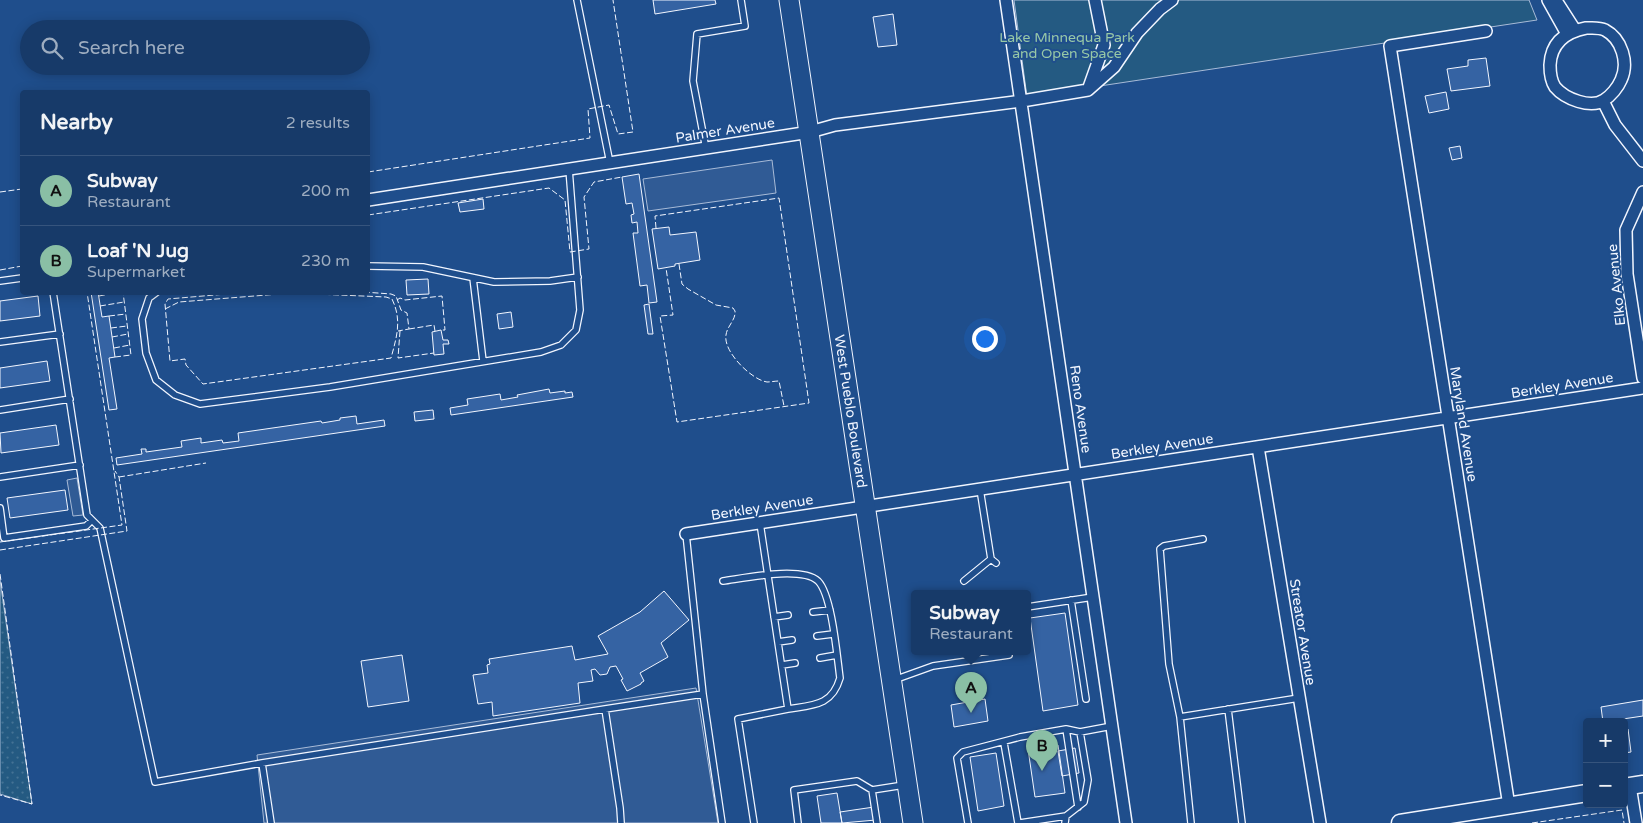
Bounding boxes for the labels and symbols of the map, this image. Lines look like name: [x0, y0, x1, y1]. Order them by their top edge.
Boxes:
park label: Lake Minnequa Park and Open Space: [999, 29, 1135, 62]
street label: Palmer Avenue: [674, 114, 776, 147]
street label: Elko Avenue: [1604, 243, 1629, 327]
your location: [972, 326, 998, 352]
street label: West Pueblo Boulevard: [831, 334, 870, 489]
street label: Reno Avenue: [1066, 364, 1095, 454]
street label: Maryland Avenue: [1446, 365, 1481, 483]
street label: Berkley Avenue: [1510, 369, 1614, 402]
street label: Berkley Avenue: [1110, 430, 1214, 463]
street label: Berkley Avenue: [710, 491, 814, 524]
street label: Streator Avenue: [1286, 578, 1319, 686]
pin: A: [955, 672, 987, 713]
pin: B: [1026, 730, 1058, 771]

